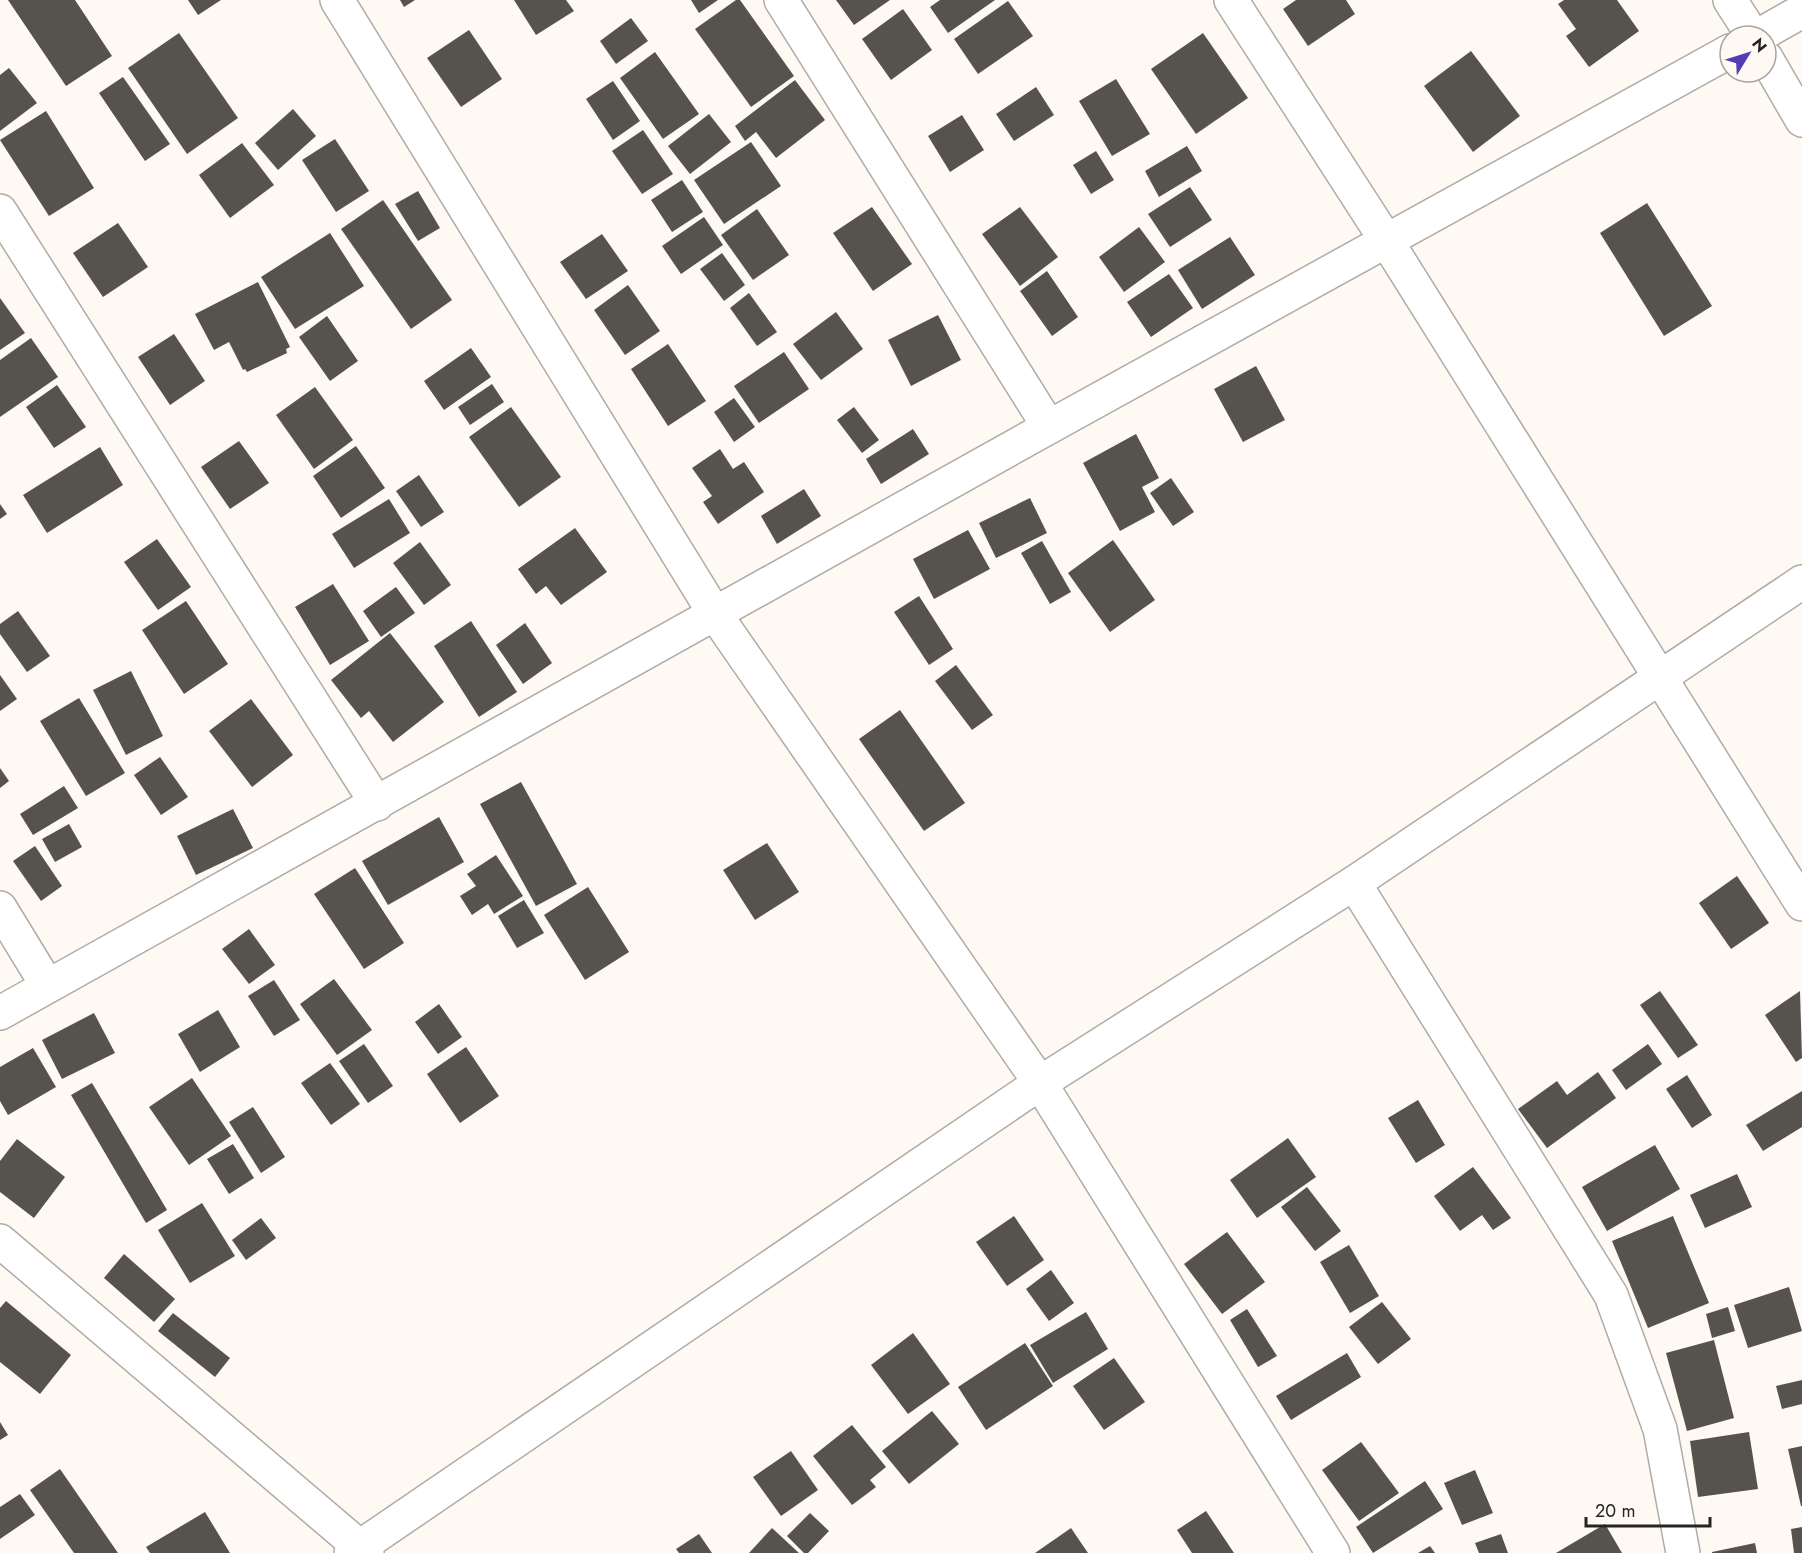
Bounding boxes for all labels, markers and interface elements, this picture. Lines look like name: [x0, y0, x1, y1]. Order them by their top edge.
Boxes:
north arrow: [1718, 24, 1778, 84]
text: N: [1746, 33, 1772, 57]
scale bar: [1586, 1490, 1710, 1528]
text: 20 m: [1595, 1498, 1635, 1524]

